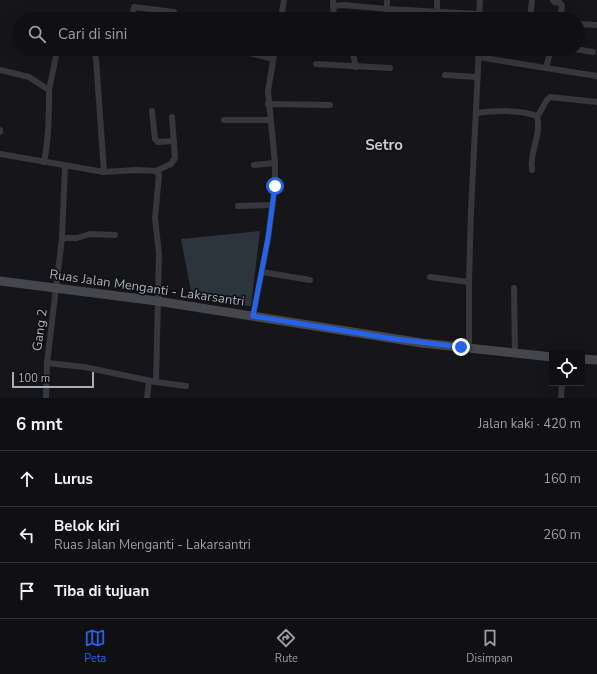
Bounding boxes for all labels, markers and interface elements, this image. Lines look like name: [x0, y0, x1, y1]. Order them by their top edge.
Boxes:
search box: [12, 12, 585, 56]
icon: search: [26, 23, 48, 45]
text: Cari di sini: [58, 24, 127, 44]
district label: Setro: [365, 135, 403, 155]
route start: [266, 177, 284, 195]
street label: Ruas Jalan Menganti - Lakarsantri: [48, 265, 246, 311]
street label: Gang 2: [28, 308, 52, 352]
route end: [452, 338, 470, 356]
map controls: [549, 350, 585, 386]
button: locate: [549, 350, 585, 386]
scale bar: [12, 370, 94, 389]
text: 100 m: [18, 371, 50, 386]
text: 6 mnt: [16, 413, 62, 436]
text: Jalan kaki · 420 m: [478, 415, 581, 433]
icon: ahead: [16, 468, 38, 490]
text: Lurus: [54, 469, 93, 489]
text: 160 m: [543, 470, 581, 488]
text: Belok kiri: [54, 516, 119, 536]
icon: left: [16, 524, 38, 546]
text: 260 m: [543, 526, 581, 544]
text: Ruas Jalan Menganti - Lakarsantri: [54, 536, 251, 554]
icon: arrive: [16, 580, 38, 602]
text: Tiba di tujuan: [54, 581, 149, 601]
tab: Peta: [84, 627, 106, 666]
tab: Rute: [275, 627, 298, 666]
tab: Disimpan: [466, 627, 513, 666]

